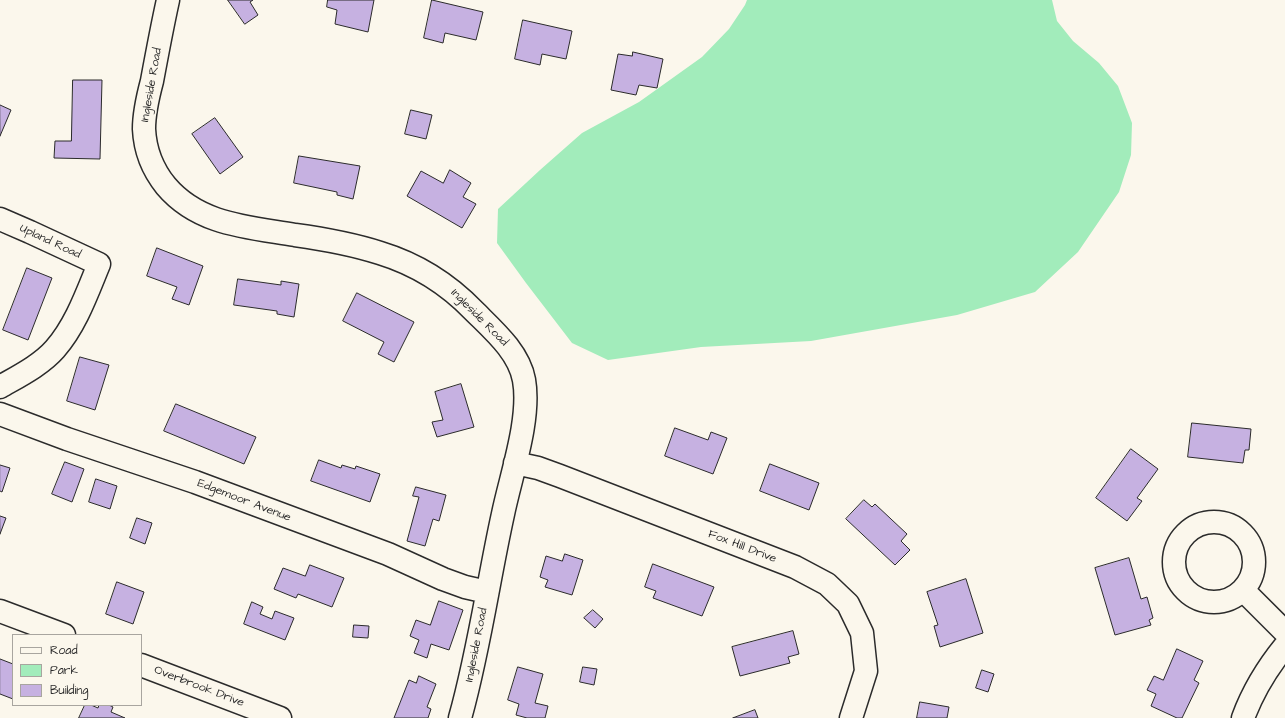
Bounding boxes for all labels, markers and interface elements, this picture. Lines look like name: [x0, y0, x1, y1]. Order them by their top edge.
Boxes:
street label: Ingleside Road: [138, 47, 166, 123]
street label: Upland Road: [17, 222, 83, 262]
street label: Ingleside Road: [447, 286, 511, 350]
street label: Edgemoor Avenue: [195, 477, 293, 525]
street label: Fox Hill Drive: [706, 527, 778, 567]
street label: Ingleside Road: [463, 607, 491, 683]
legend: [12, 634, 142, 706]
text: Road: [50, 642, 78, 659]
text: Park: [50, 662, 78, 679]
street label: Overbrook Drive: [152, 663, 246, 711]
text: Building: [50, 682, 88, 699]

